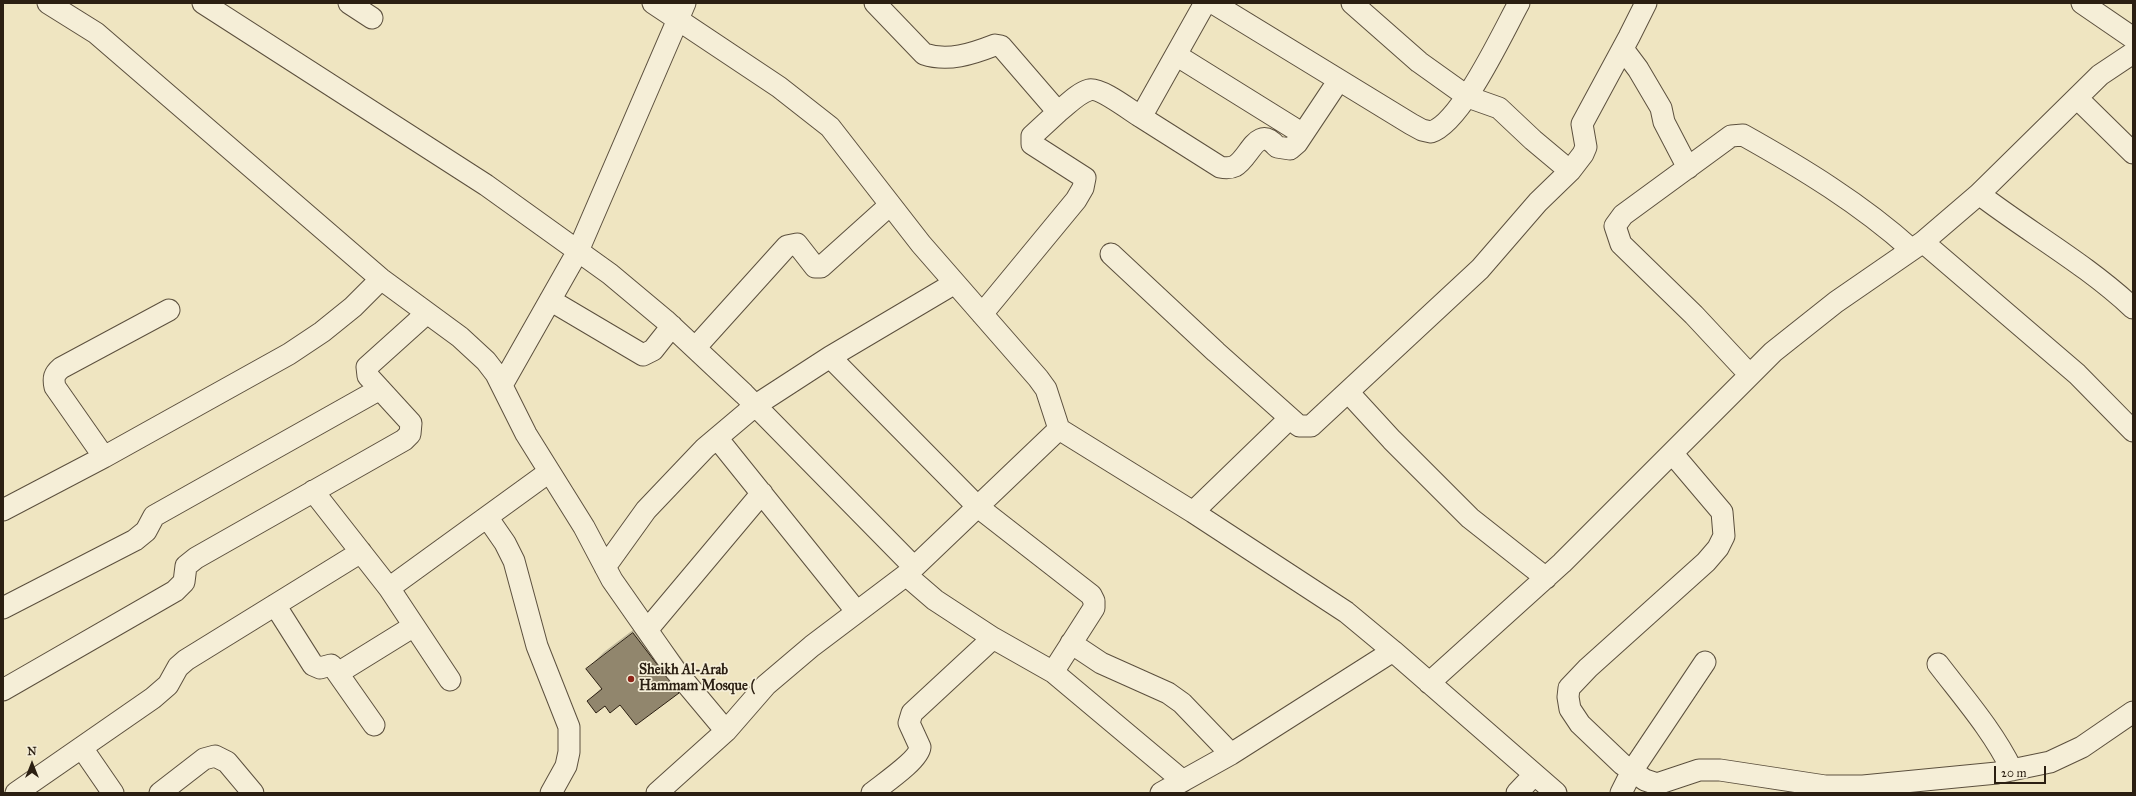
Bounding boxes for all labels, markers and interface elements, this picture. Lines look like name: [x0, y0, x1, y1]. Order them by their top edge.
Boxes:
place label: Sheikh Al-Arab Hammam Mosque (: [639, 663, 755, 696]
marker: Sheikh Al-Arab Hammam Mosque (: [626, 674, 636, 684]
north arrow: [12, 744, 52, 784]
text: N: [27, 745, 37, 758]
scale bar: [1996, 758, 2048, 784]
text: 20 m: [2001, 766, 2027, 780]

